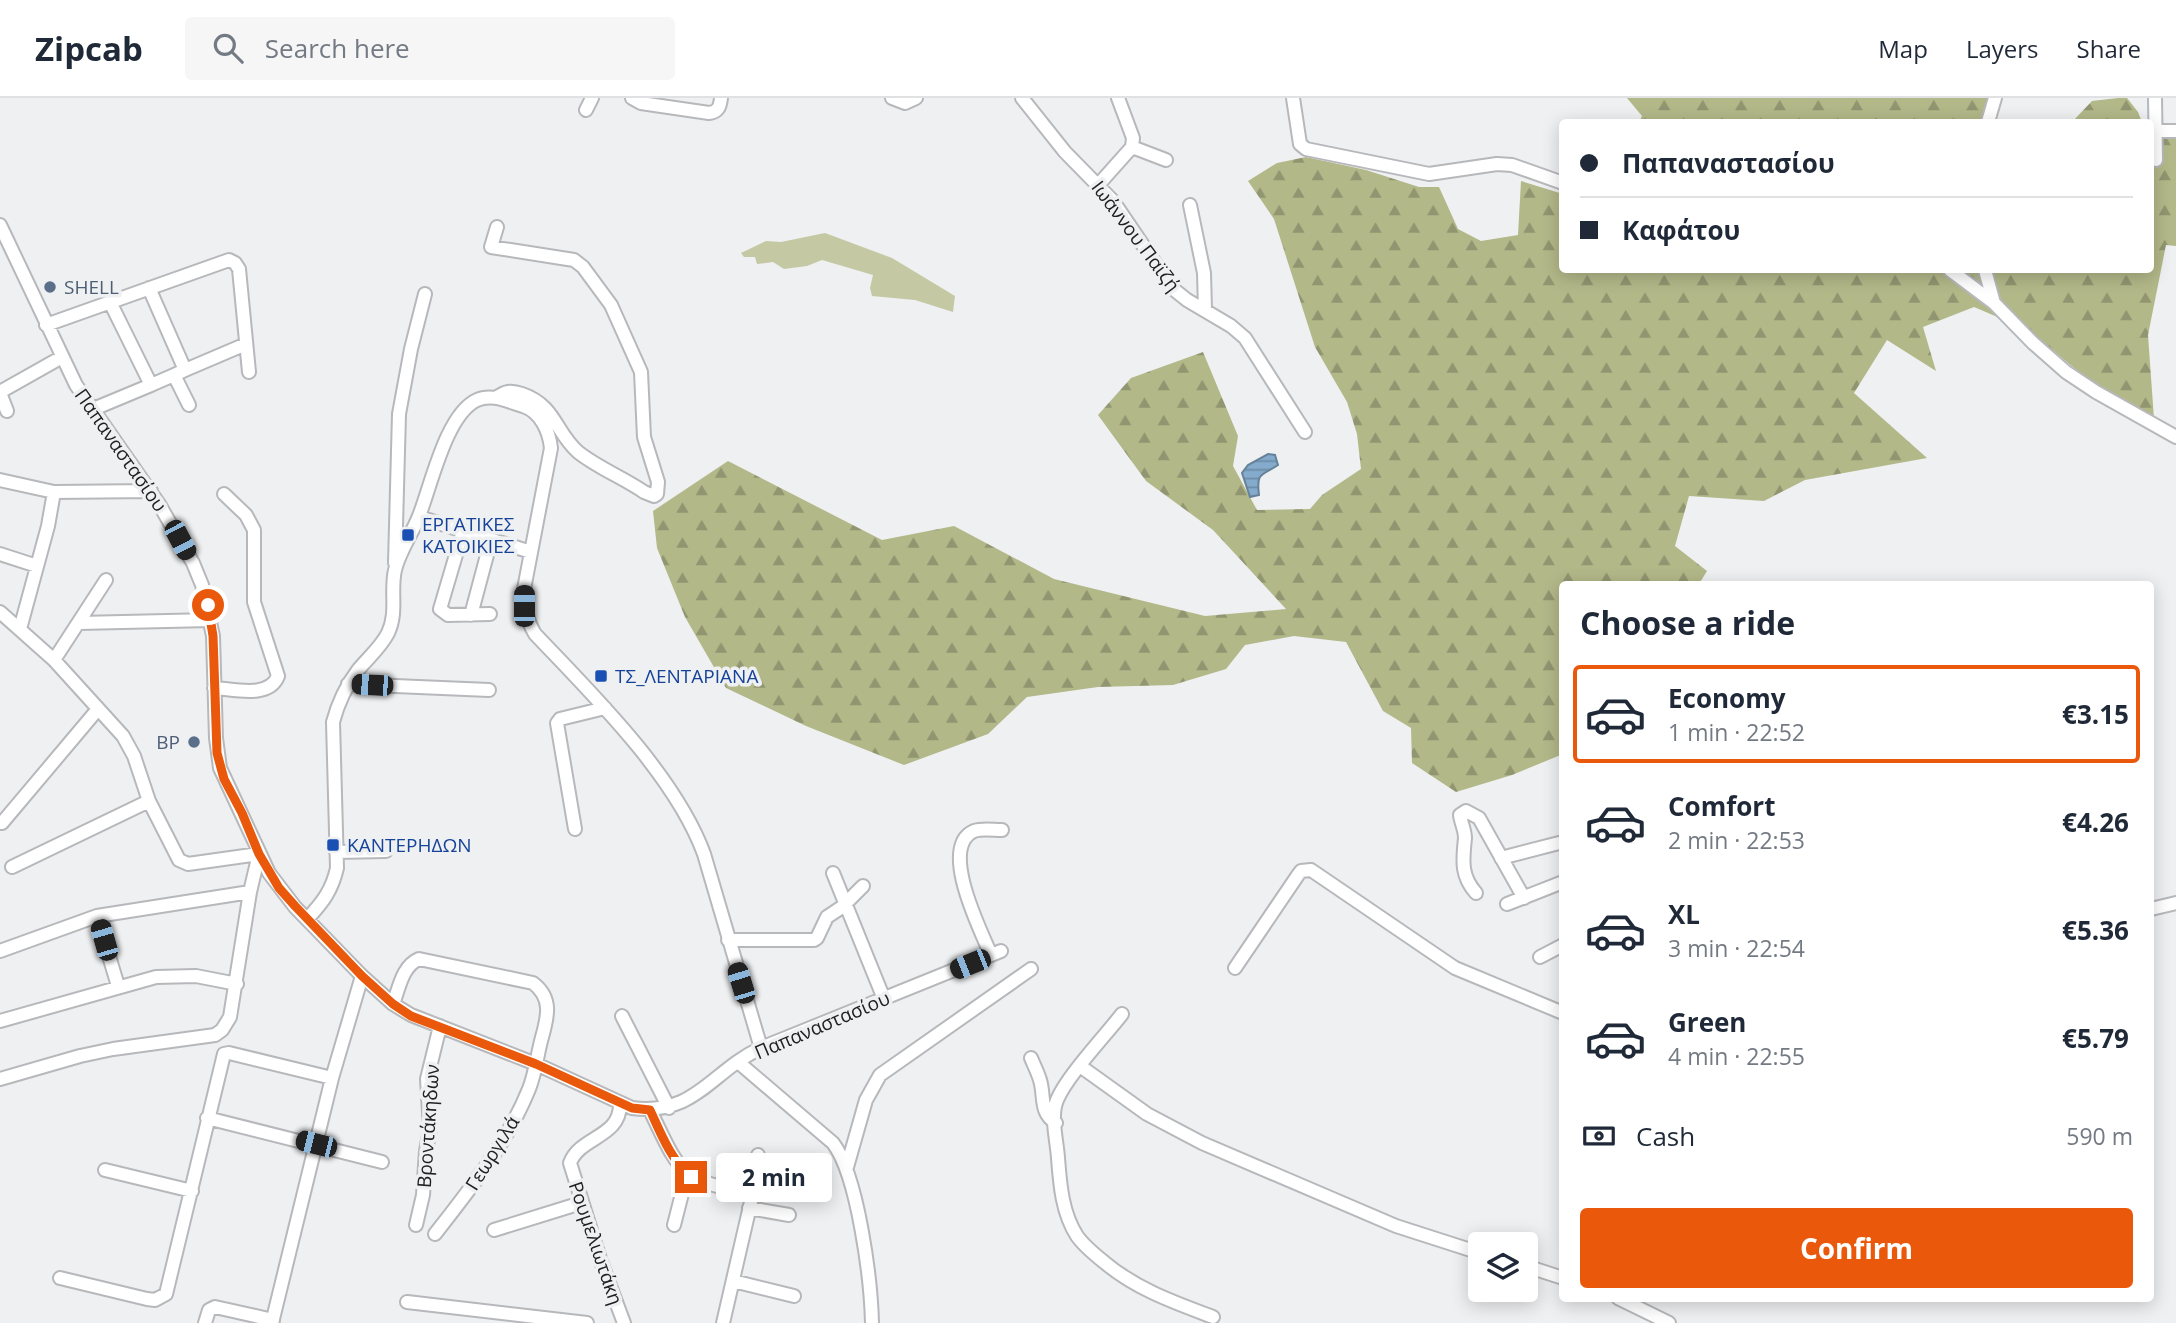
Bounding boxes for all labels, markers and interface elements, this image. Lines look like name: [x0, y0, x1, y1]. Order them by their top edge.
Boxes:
search box: [185, 17, 675, 80]
text: Zipcab: [35, 26, 143, 71]
icon: search: [209, 29, 247, 67]
text: Search here: [265, 30, 410, 66]
text: Map: [1878, 32, 1928, 65]
text: Layers: [1966, 32, 2039, 65]
text: Share: [2077, 32, 2141, 65]
text: Παπαναστασίου: [1622, 145, 1835, 181]
street label: Ιωάννου Παϊζή: [1086, 175, 1186, 297]
text: Καφάτου: [1622, 212, 1740, 248]
place label: SHELL: [64, 274, 119, 300]
marker: SHELL: [42, 279, 58, 295]
street label: Παπαναστασίου: [69, 383, 173, 517]
place label: ΕΡΓΑΤΙΚΕΣ ΚΑΤΟΙΚΙΕΣ: [422, 511, 515, 559]
car: [161, 517, 200, 563]
marker: ΕΡΓΑΤΙΚΕΣ ΚΑΤΟΙΚΙΕΣ: [400, 527, 416, 543]
car: [514, 585, 535, 627]
route start: [192, 589, 224, 621]
text: Choose a ride: [1580, 601, 1795, 644]
place label: ΤΣ_ΛΕΝΤΑΡΙΑΝΑ: [615, 663, 758, 689]
marker: ΤΣ_ΛΕΝΤΑΡΙΑΝΑ: [593, 668, 609, 684]
car: [351, 673, 394, 697]
text: Economy: [1668, 680, 1786, 716]
icon: car: [1584, 683, 1647, 746]
text: €3.15: [2062, 696, 2129, 732]
text: 1 min · 22:52: [1668, 716, 1805, 748]
place label: BP: [156, 729, 180, 755]
marker: BP: [186, 734, 202, 750]
text: Comfort: [1668, 788, 1775, 824]
icon: car: [1584, 791, 1647, 854]
text: €4.26: [2062, 804, 2129, 840]
text: 2 min · 22:53: [1668, 824, 1805, 856]
place label: ΚΑΝΤΕΡΗΔΩΝ: [347, 832, 472, 858]
marker: ΚΑΝΤΕΡΗΔΩΝ: [325, 837, 341, 853]
text: XL: [1668, 896, 1700, 932]
icon: car: [1584, 899, 1647, 962]
text: €5.36: [2062, 912, 2129, 948]
car: [89, 917, 120, 963]
text: 3 min · 22:54: [1668, 932, 1805, 964]
car: [947, 946, 994, 982]
car: [725, 960, 758, 1006]
street label: Παπαναστασίου: [750, 985, 894, 1065]
text: Green: [1668, 1004, 1746, 1040]
icon: car: [1584, 1007, 1647, 1070]
text: €5.79: [2062, 1020, 2129, 1056]
text: 4 min · 22:55: [1668, 1040, 1805, 1072]
street label: Βροντάκηδων: [411, 1063, 445, 1189]
street label: Γεωργιλά: [459, 1111, 525, 1195]
icon: cash: [1580, 1117, 1618, 1155]
text: Cash: [1636, 1118, 1695, 1154]
text: 590 m: [2066, 1120, 2133, 1152]
car: [294, 1129, 339, 1159]
callout: 2 min: [716, 1152, 831, 1202]
route end: [675, 1161, 707, 1193]
text: 2 min: [742, 1161, 806, 1193]
street label: Ρουμελιωτάκη: [563, 1178, 629, 1308]
button: Confirm: [1580, 1208, 2133, 1288]
map controls: [1468, 1232, 1538, 1302]
button: layers: [1468, 1232, 1538, 1302]

